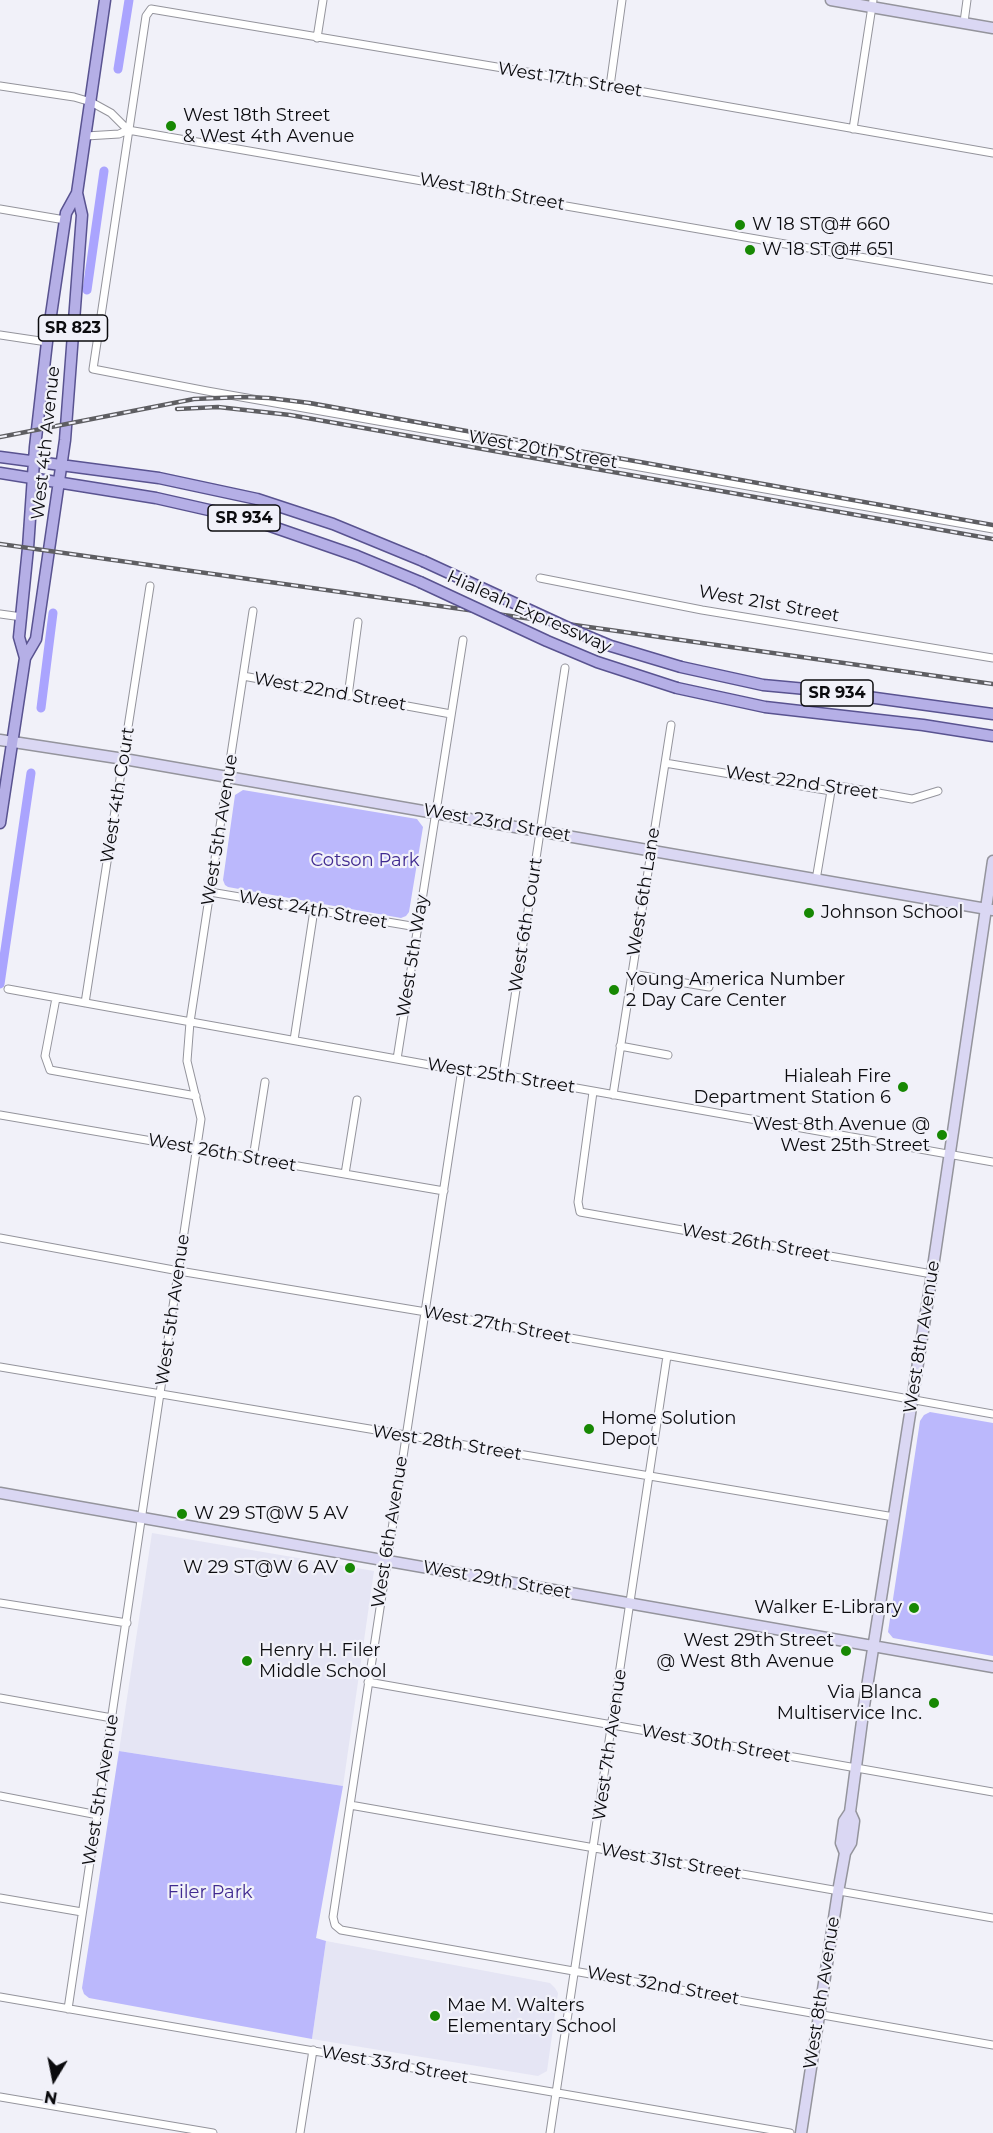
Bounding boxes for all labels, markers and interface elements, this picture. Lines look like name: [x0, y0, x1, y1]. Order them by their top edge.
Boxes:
street label: West 17th Street: [496, 58, 644, 102]
place label: West 18th Street & West 4th Avenue: [183, 105, 354, 148]
marker: West 18th Street & West 4th Avenue: [164, 119, 178, 133]
street label: West 18th Street: [418, 169, 566, 215]
place label: W 18 ST@# 660: [752, 214, 890, 236]
marker: W 18 ST@# 660: [733, 218, 747, 232]
place label: W 18 ST@# 651: [762, 239, 894, 261]
marker: W 18 ST@# 651: [743, 243, 757, 257]
road number: SR 823: [38, 315, 107, 341]
street label: West 4th Avenue: [27, 365, 65, 521]
street label: West 20th Street: [466, 426, 620, 474]
road number: SR 934: [208, 505, 280, 531]
street label: Hialeah Expressway: [444, 566, 614, 658]
street label: West 21st Street: [697, 581, 841, 627]
street label: West 22nd Street: [252, 668, 408, 716]
road number: SR 934: [801, 680, 873, 706]
street label: West 4th Court: [97, 726, 139, 864]
street label: West 5th Avenue: [197, 753, 243, 907]
street label: West 22nd Street: [724, 762, 880, 804]
street label: West 23rd Street: [422, 799, 572, 847]
street label: West 6th Lane: [623, 826, 665, 958]
park label: Cotson Park: [310, 850, 420, 872]
street label: West 6th Court: [505, 856, 547, 994]
street label: West 24th Street: [237, 886, 389, 934]
street label: West 5th Way: [393, 893, 433, 1019]
place label: Johnson School: [821, 902, 963, 924]
marker: Johnson School: [802, 906, 816, 920]
place label: Young America Number 2 Day Care Center: [626, 969, 845, 1012]
marker: Young America Number 2 Day Care Center: [607, 983, 621, 997]
street label: West 25th Street: [425, 1054, 577, 1098]
place label: Hialeah Fire Department Station 6: [694, 1066, 891, 1108]
marker: Hialeah Fire Department Station 6: [896, 1080, 910, 1094]
place label: West 8th Avenue @ West 25th Street: [752, 1114, 930, 1156]
marker: West 8th Avenue @ West 25th Street: [935, 1128, 949, 1142]
street label: West 26th Street: [146, 1129, 298, 1177]
street label: West 26th Street: [680, 1219, 832, 1267]
street label: West 5th Avenue: [152, 1233, 194, 1387]
street label: West 8th Avenue: [899, 1259, 945, 1415]
street label: West 27th Street: [421, 1301, 573, 1349]
place label: Home Solution Depot: [601, 1408, 737, 1450]
street label: West 28th Street: [371, 1421, 523, 1465]
marker: Home Solution Depot: [582, 1422, 596, 1436]
street label: West 6th Avenue: [367, 1454, 413, 1610]
place label: W 29 ST@W 5 AV: [194, 1503, 348, 1525]
marker: W 29 ST@W 5 AV: [175, 1507, 189, 1521]
street label: West 29th Street: [421, 1556, 573, 1604]
place label: W 29 ST@W 6 AV: [183, 1557, 338, 1579]
marker: W 29 ST@W 6 AV: [343, 1561, 357, 1575]
place label: Walker E-Library: [754, 1597, 902, 1619]
marker: Walker E-Library: [907, 1601, 921, 1615]
place label: West 29th Street @ West 8th Avenue: [656, 1630, 834, 1672]
place label: Henry H. Filer Middle School: [259, 1640, 387, 1682]
marker: West 29th Street @ West 8th Avenue: [839, 1644, 853, 1658]
marker: Henry H. Filer Middle School: [240, 1654, 254, 1668]
street label: West 7th Avenue: [589, 1668, 631, 1822]
place label: Via Blanca Multiservice Inc.: [777, 1682, 922, 1724]
marker: Via Blanca Multiservice Inc.: [927, 1696, 941, 1710]
street label: West 5th Avenue: [78, 1713, 124, 1867]
street label: West 30th Street: [640, 1720, 792, 1768]
street label: West 31st Street: [599, 1839, 743, 1885]
park label: Filer Park: [167, 1882, 253, 1904]
street label: West 8th Avenue: [799, 1915, 845, 2071]
street label: West 32nd Street: [585, 1962, 741, 2010]
place label: Mae M. Walters Elementary School: [447, 1995, 617, 2038]
marker: Mae M. Walters Elementary School: [428, 2009, 442, 2023]
street label: West 33rd Street: [320, 2041, 470, 2089]
north arrow: [24, 2049, 84, 2109]
text: N: [43, 2087, 59, 2108]

